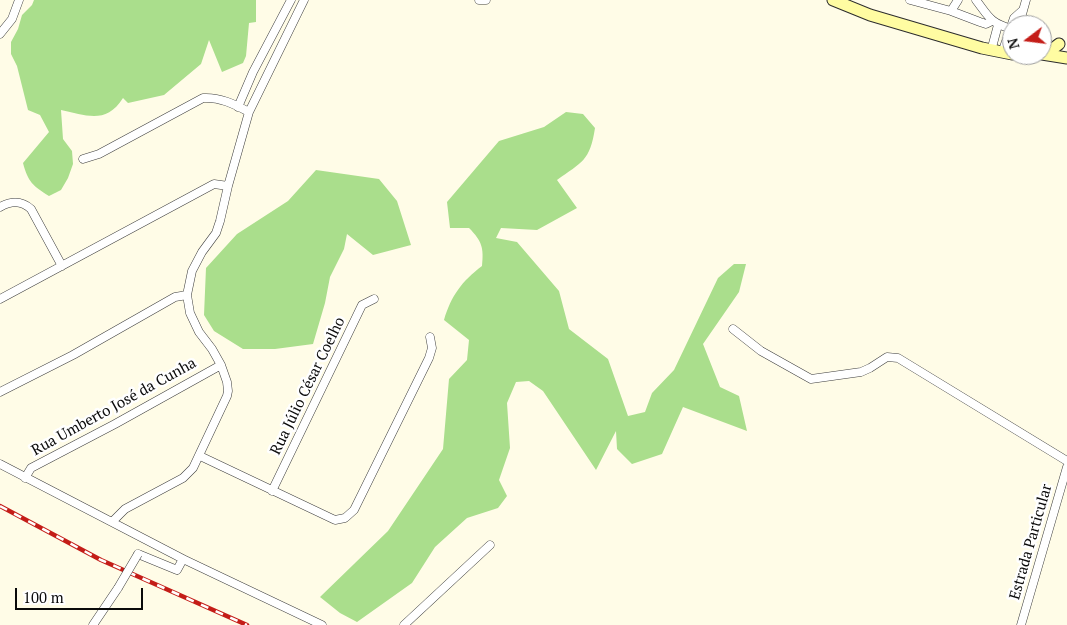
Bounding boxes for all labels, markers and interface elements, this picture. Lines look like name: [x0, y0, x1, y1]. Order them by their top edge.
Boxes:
north arrow: [1002, 15, 1052, 65]
text: N: [1002, 36, 1024, 51]
street label: Rua Júlio César Coelho: [267, 314, 349, 458]
street label: Rua Umberto José da Cunha: [28, 354, 200, 460]
street label: Estrada Particular: [1006, 482, 1056, 602]
scale bar: [18, 578, 145, 610]
text: 100 m: [23, 587, 64, 607]

